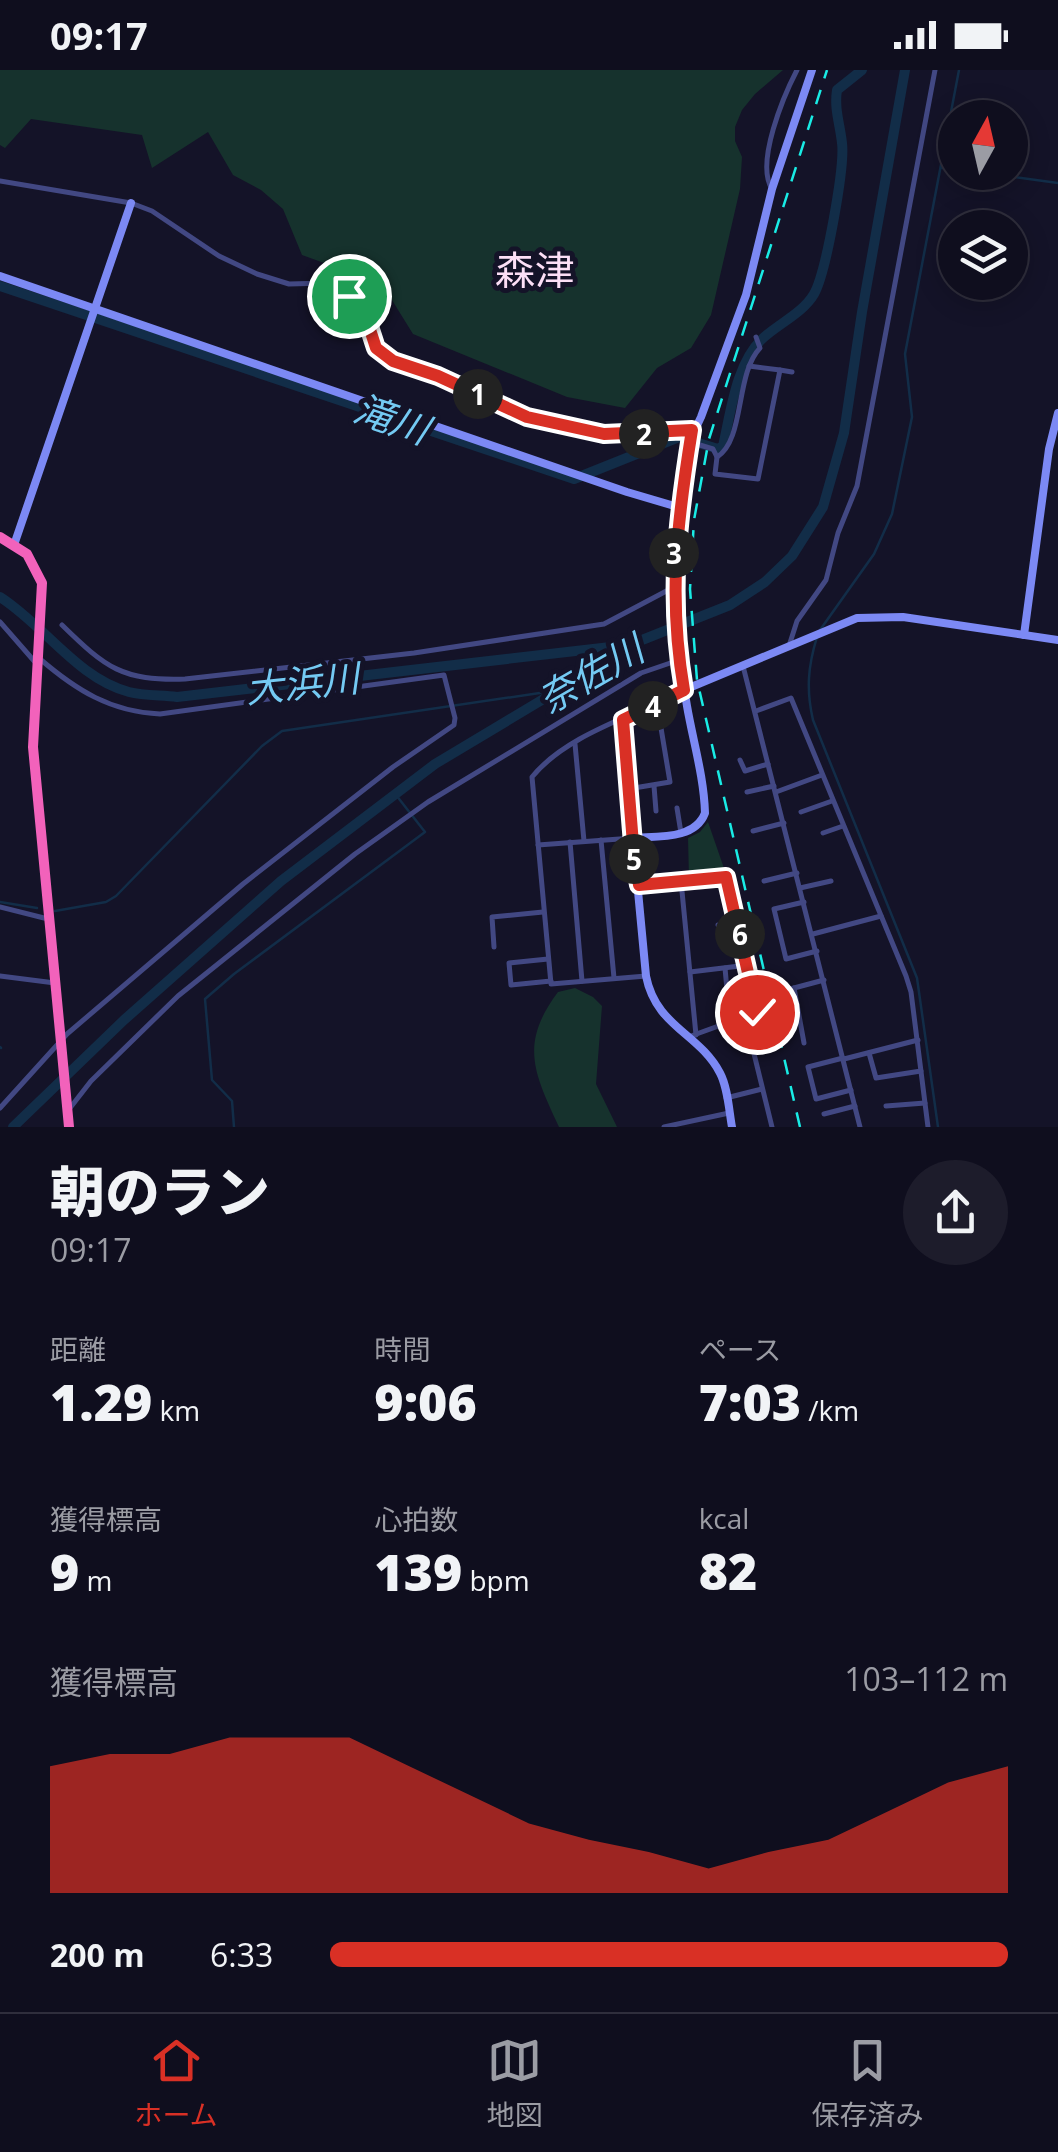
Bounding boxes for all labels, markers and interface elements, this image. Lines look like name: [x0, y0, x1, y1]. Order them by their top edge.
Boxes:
text: 09:17: [50, 9, 148, 61]
north arrow: [938, 100, 1028, 190]
map controls: [938, 100, 1028, 300]
button: layers: [938, 210, 1028, 300]
district label: 森津: [495, 242, 575, 297]
pin: [307, 254, 392, 339]
icon: arrive: [322, 269, 377, 324]
pin: 1: [453, 369, 503, 419]
text: 1: [470, 375, 486, 413]
water label: 滝川: [348, 381, 440, 456]
pin: 2: [619, 409, 669, 459]
text: 2: [636, 415, 652, 453]
pin: 3: [649, 528, 699, 578]
text: 3: [666, 534, 682, 572]
water label: 奈佐川: [528, 620, 656, 724]
water label: 大浜川: [243, 650, 365, 714]
pin: 4: [628, 681, 678, 731]
text: 4: [645, 687, 661, 725]
pin: 5: [609, 834, 659, 884]
text: 5: [626, 840, 642, 878]
pin: 6: [715, 909, 765, 959]
text: 6: [732, 915, 748, 953]
pin: [715, 970, 800, 1055]
icon: check: [730, 985, 785, 1040]
text: 朝のラン: [50, 1153, 270, 1228]
button: share: [903, 1160, 1008, 1265]
text: 09:17: [50, 1228, 132, 1271]
text: 距離: [50, 1330, 106, 1368]
text: 時間: [374, 1330, 430, 1368]
text: ペース: [699, 1330, 781, 1368]
text: 1.29: [50, 1368, 152, 1436]
text: 9:06: [374, 1368, 477, 1436]
text: 7:03: [699, 1368, 801, 1436]
text: km: [152, 1391, 200, 1429]
text: /km: [801, 1391, 859, 1429]
text: kcal: [699, 1499, 749, 1537]
text: 獲得標高: [50, 1500, 162, 1538]
text: 心拍数: [374, 1500, 458, 1538]
text: 82: [699, 1537, 757, 1605]
text: 9: [50, 1538, 79, 1606]
text: 139: [374, 1538, 462, 1606]
text: m: [79, 1561, 113, 1599]
text: bpm: [462, 1561, 530, 1599]
text: 103–112 m: [844, 1657, 1008, 1700]
text: 獲得標高: [50, 1660, 178, 1703]
text: 200 m: [50, 1933, 145, 1976]
text: 6:33: [210, 1933, 273, 1976]
tab: ホーム: [134, 2033, 218, 2133]
tab: 地図: [487, 2033, 543, 2133]
tab: 保存済み: [811, 2033, 924, 2133]

